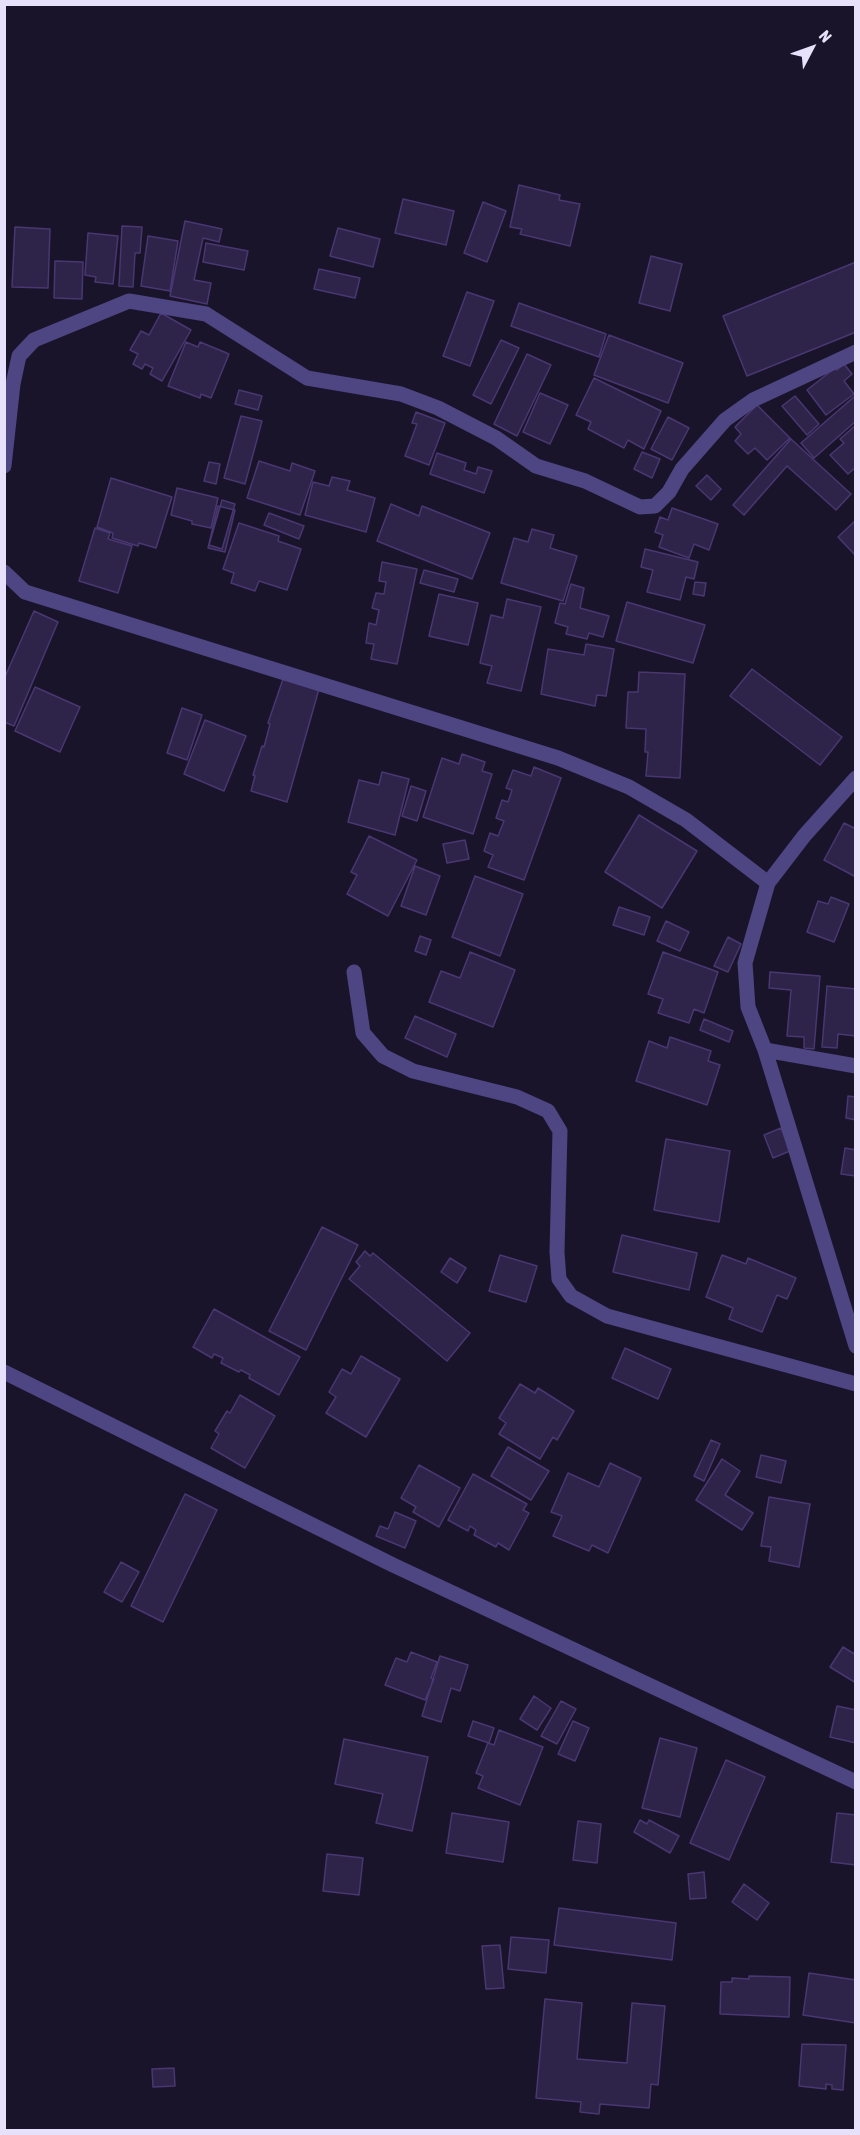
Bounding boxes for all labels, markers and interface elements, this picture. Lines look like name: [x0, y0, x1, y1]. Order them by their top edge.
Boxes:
north arrow: [782, 18, 842, 78]
text: N: [816, 27, 835, 46]

